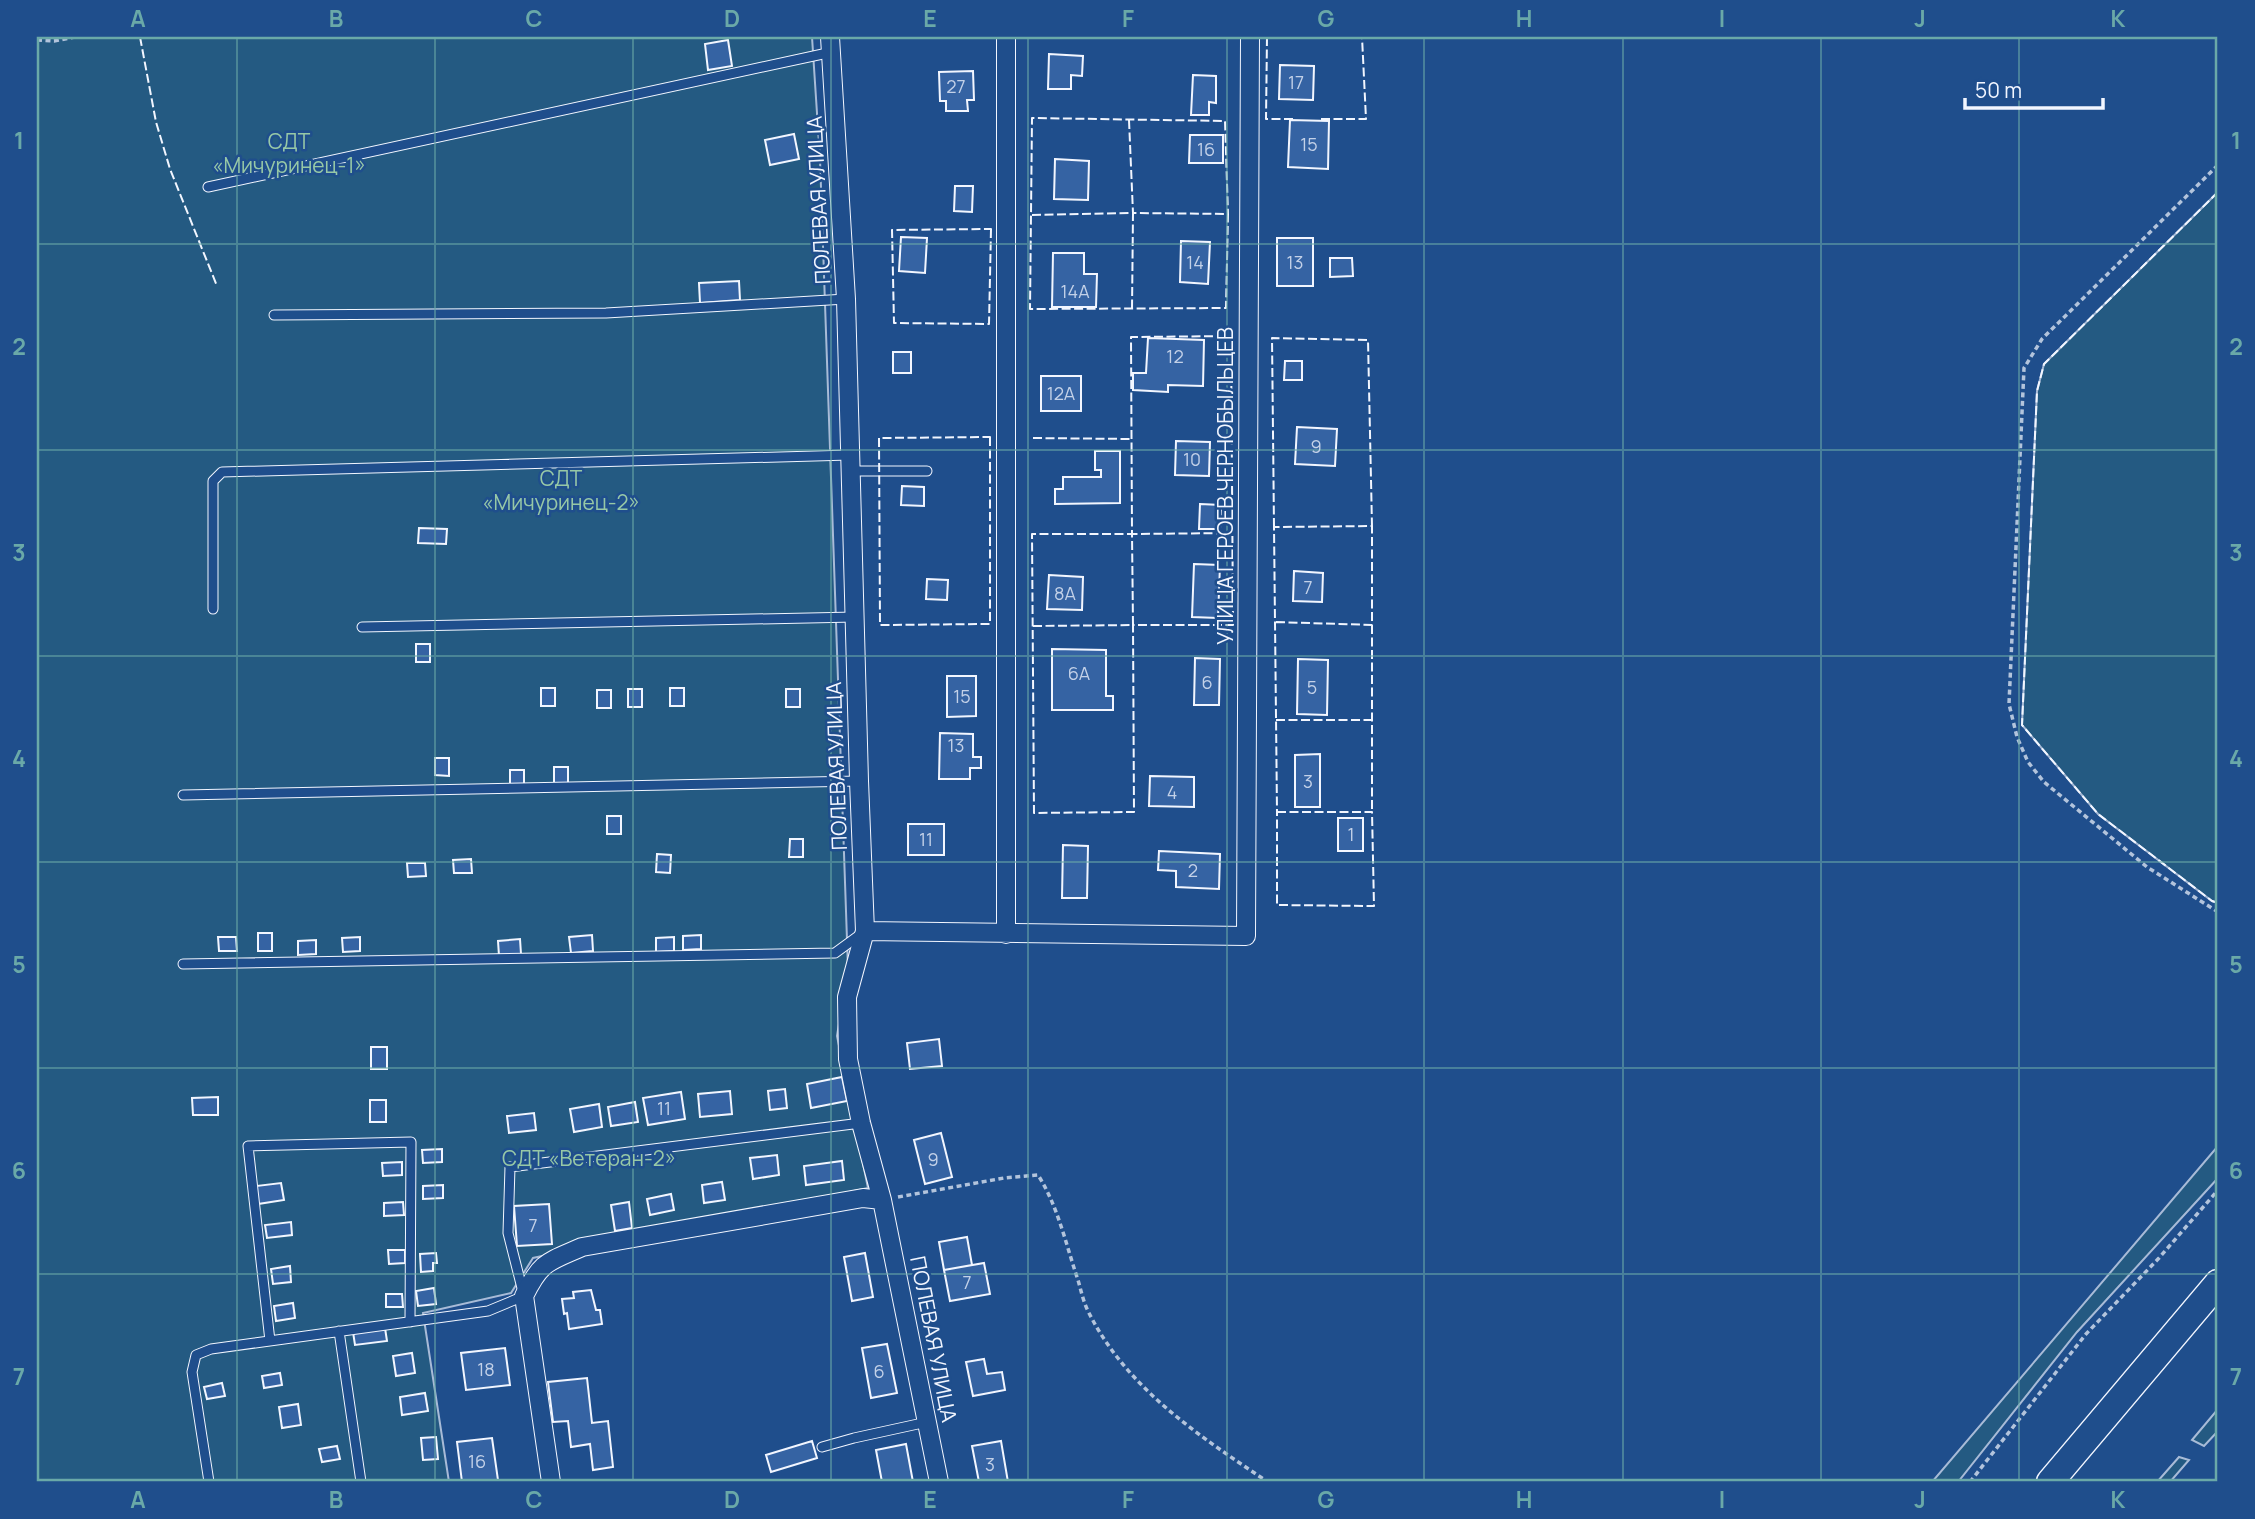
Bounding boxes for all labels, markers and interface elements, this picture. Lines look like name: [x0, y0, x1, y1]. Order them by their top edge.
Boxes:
text: A: [130, 2, 146, 34]
text: B: [329, 2, 343, 34]
text: C: [526, 2, 543, 34]
text: D: [724, 2, 740, 34]
text: E: [923, 2, 937, 34]
text: F: [1122, 2, 1134, 34]
text: G: [1318, 2, 1335, 34]
text: H: [1516, 2, 1532, 34]
text: I: [1719, 2, 1725, 34]
text: J: [1914, 2, 1926, 34]
text: K: [2111, 2, 2126, 34]
scale bar: [1965, 66, 2103, 110]
house number: 17: [1288, 70, 1304, 94]
house number: 27: [946, 74, 966, 98]
text: 50 m: [1975, 76, 2022, 104]
street label: ПОЛЕВАЯ УЛИЦА: [800, 115, 836, 285]
text: 1: [14, 124, 24, 156]
text: 1: [2231, 124, 2241, 156]
park label: СДТ «Мичуринец-1»: [212, 127, 366, 179]
house number: 15: [1300, 132, 1318, 156]
house number: 16: [1197, 137, 1215, 161]
house number: 14: [1186, 250, 1204, 274]
house number: 13: [1287, 250, 1303, 274]
house number: 14А: [1060, 279, 1090, 303]
street label: УЛИЦА ГЕРОЕВ ЧЕРНОБЫЛЬЦЕВ: [1211, 327, 1239, 645]
text: 2: [12, 330, 26, 362]
text: 2: [2229, 330, 2243, 362]
house number: 12: [1166, 344, 1184, 368]
house number: 12А: [1047, 381, 1076, 405]
house number: 9: [1310, 434, 1322, 458]
house number: 10: [1183, 447, 1201, 471]
park label: СДТ «Мичуринец-2»: [482, 464, 640, 516]
text: 3: [12, 536, 26, 568]
text: 3: [2229, 536, 2243, 568]
house number: 7: [1303, 575, 1313, 599]
house number: 8А: [1054, 581, 1077, 605]
house number: 6А: [1068, 661, 1091, 685]
house number: 6: [1201, 670, 1213, 694]
house number: 5: [1307, 675, 1317, 699]
street label: ПОЛЕВАЯ УЛИЦА: [819, 681, 853, 851]
house number: 15: [953, 684, 971, 708]
house number: 13: [948, 733, 964, 757]
text: 4: [12, 742, 26, 774]
text: 4: [2229, 742, 2243, 774]
house number: 3: [1303, 769, 1313, 793]
house number: 4: [1167, 780, 1177, 804]
house number: 1: [1347, 822, 1355, 846]
house number: 11: [919, 827, 933, 851]
house number: 2: [1188, 858, 1198, 882]
text: 5: [12, 948, 26, 980]
text: 5: [2229, 948, 2243, 980]
house number: 11: [657, 1096, 671, 1120]
park label: СДТ «Ветеран-2»: [502, 1144, 676, 1172]
house number: 9: [927, 1147, 939, 1171]
text: 6: [12, 1154, 26, 1186]
text: 6: [2229, 1154, 2243, 1186]
house number: 7: [528, 1213, 538, 1237]
street label: ПОЛЕВАЯ УЛИЦА: [904, 1254, 964, 1424]
house number: 7: [962, 1270, 972, 1294]
house number: 18: [477, 1357, 495, 1381]
house number: 6: [873, 1359, 885, 1383]
text: 7: [13, 1360, 25, 1392]
text: 7: [2230, 1360, 2242, 1392]
house number: 16: [468, 1449, 486, 1473]
house number: 3: [985, 1452, 995, 1476]
text: A: [130, 1483, 146, 1515]
text: B: [329, 1483, 343, 1515]
text: C: [526, 1483, 543, 1515]
text: D: [724, 1483, 740, 1515]
text: E: [923, 1483, 937, 1515]
text: F: [1122, 1483, 1134, 1515]
text: G: [1318, 1483, 1335, 1515]
text: H: [1516, 1483, 1532, 1515]
text: I: [1719, 1483, 1725, 1515]
text: J: [1914, 1483, 1926, 1515]
text: K: [2111, 1483, 2126, 1515]

